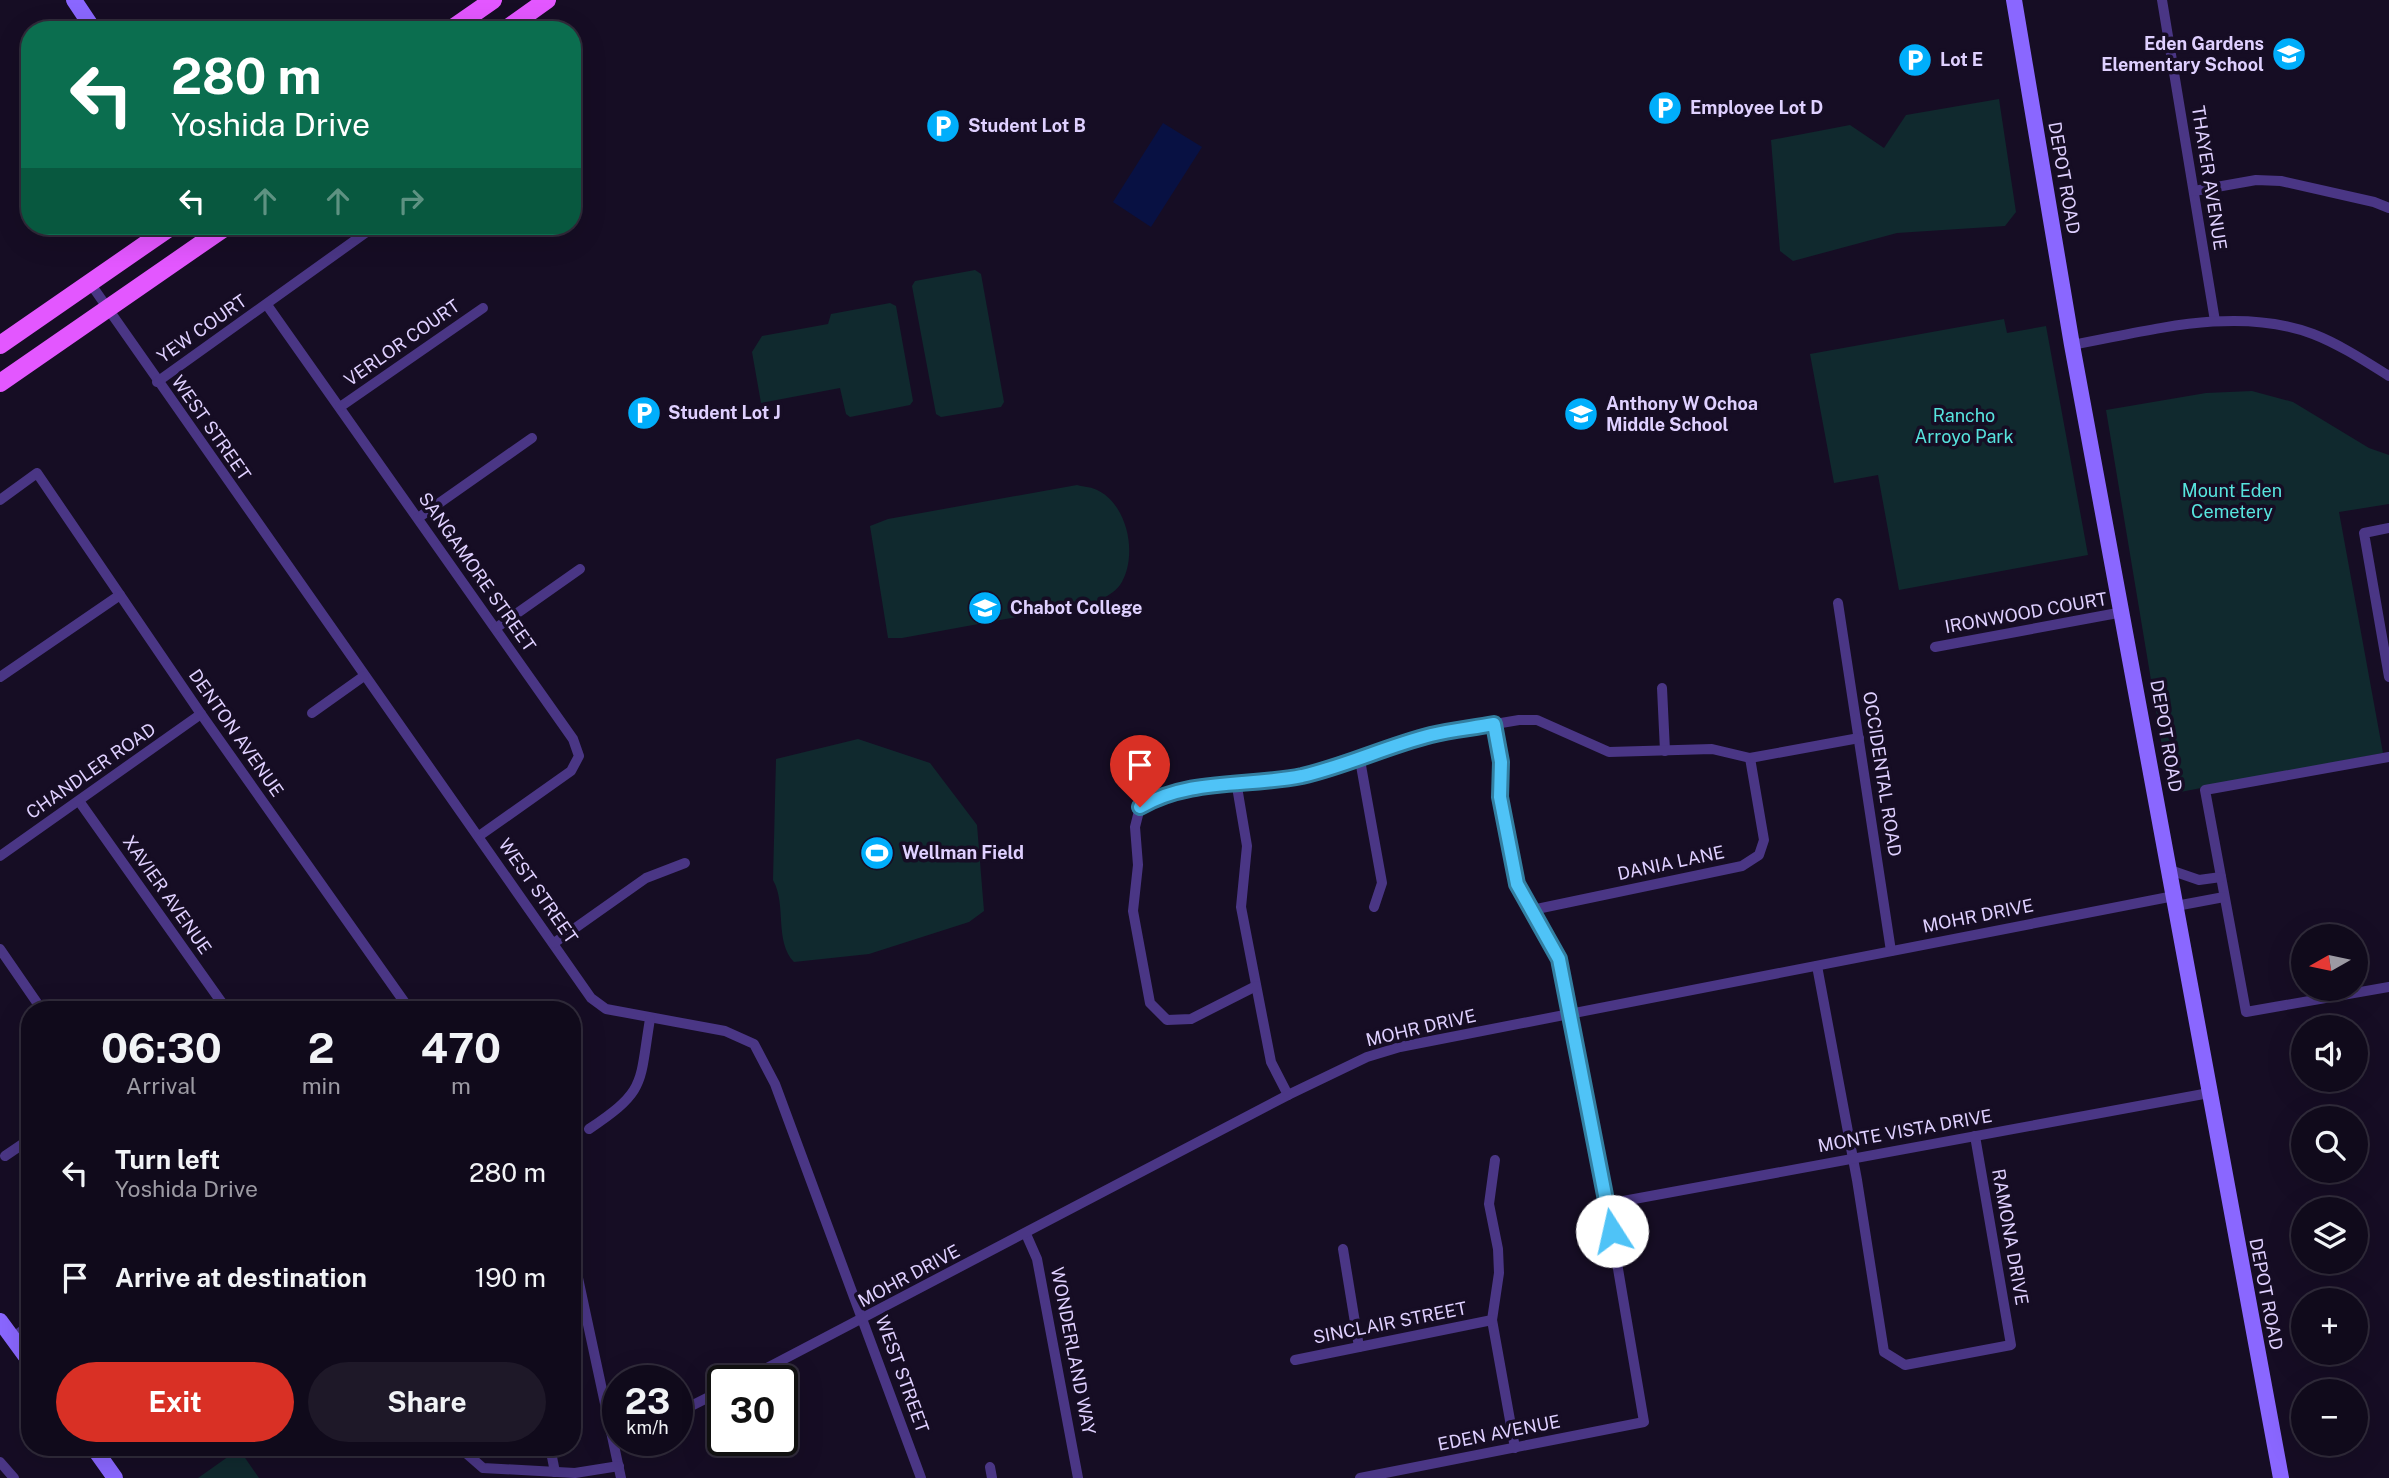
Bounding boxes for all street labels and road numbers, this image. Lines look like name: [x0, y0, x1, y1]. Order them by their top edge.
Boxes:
street label: THAYER AVENUE: [2188, 104, 2231, 252]
street label: DEPOT ROAD: [2044, 120, 2085, 236]
street label: YEW COURT: [153, 290, 251, 367]
street label: VERLOR COURT: [340, 295, 464, 390]
street label: WEST STREET: [167, 371, 256, 484]
street label: SANGAMORE STREET: [415, 488, 540, 655]
street label: IRONWOOD COURT: [1943, 588, 2109, 637]
street label: DENTON AVENUE: [185, 665, 288, 800]
street label: DEPOT ROAD: [2146, 678, 2187, 794]
street label: OCCIDENTAL ROAD: [1859, 690, 1906, 858]
street label: CHANDLER ROAD: [22, 718, 159, 823]
street label: XAVIER AVENUE: [119, 832, 216, 958]
street label: WEST STREET: [494, 834, 583, 947]
street label: DANIA LANE: [1616, 841, 1726, 884]
street label: MOHR DRIVE: [1921, 894, 2035, 937]
street label: MOHR DRIVE: [1364, 1005, 1478, 1050]
street label: MONTE VISTA DRIVE: [1816, 1105, 1994, 1156]
street label: RAMONA DRIVE: [1988, 1167, 2033, 1307]
street label: DEPOT ROAD: [2245, 1236, 2288, 1352]
street label: MOHR DRIVE: [854, 1240, 963, 1311]
street label: WONDERLAND WAY: [1047, 1265, 1100, 1437]
street label: SINCLAIR STREET: [1311, 1297, 1469, 1348]
street label: WEST STREET: [872, 1312, 934, 1436]
street label: EDEN AVENUE: [1436, 1410, 1562, 1455]

